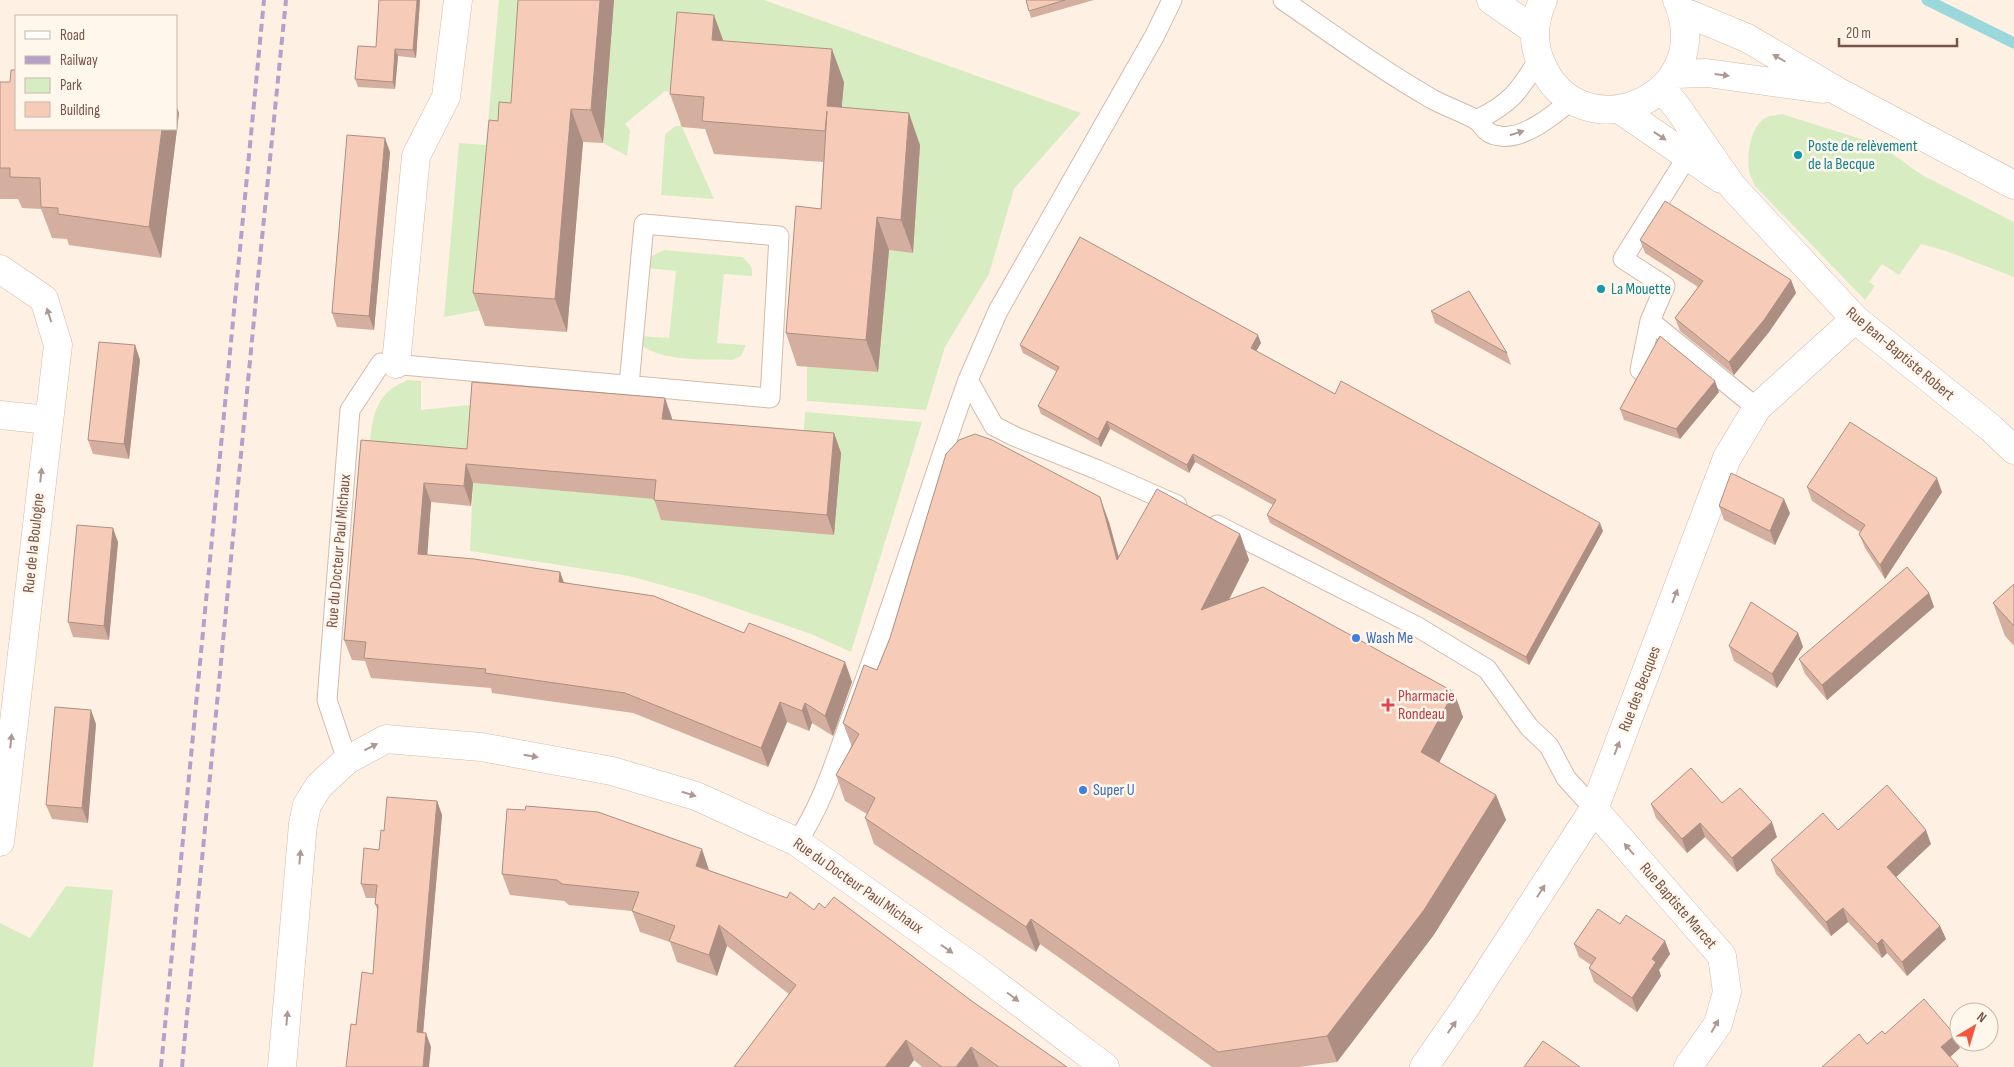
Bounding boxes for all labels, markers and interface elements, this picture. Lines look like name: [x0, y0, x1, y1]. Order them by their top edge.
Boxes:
legend: [15, 15, 178, 130]
scale bar: [1839, 15, 1956, 47]
text: 20 m: [1846, 24, 1871, 43]
text: Road: [60, 26, 85, 45]
text: Railway: [60, 51, 98, 70]
one-way arrow: [1773, 53, 1786, 62]
one-way arrow: [1714, 71, 1730, 79]
text: Park: [60, 76, 82, 95]
text: Building: [60, 101, 100, 120]
one-way arrow: [1510, 129, 1525, 136]
one-way arrow: [1653, 131, 1667, 141]
place label: Poste de relèvement de la Becque: [1808, 137, 1918, 174]
marker: Poste de relèvement de la Becque: [1792, 149, 1804, 161]
place label: La Mouette: [1611, 280, 1671, 299]
marker: La Mouette: [1595, 283, 1607, 295]
street label: Rue Jean-Baptiste Robert: [1842, 303, 1958, 405]
one-way arrow: [45, 307, 53, 322]
one-way arrow: [37, 467, 45, 483]
street label: Rue du Docteur Paul Michaux: [323, 473, 355, 629]
street label: Rue de la Boulogne: [19, 492, 49, 594]
one-way arrow: [1671, 589, 1679, 604]
place label: Wash Me: [1366, 629, 1413, 648]
marker: Wash Me: [1350, 632, 1362, 644]
street label: Rue des Becques: [1615, 643, 1665, 734]
place label: Pharmacie Rondeau: [1398, 687, 1455, 724]
marker: Pharmacie Rondeau: [1382, 699, 1394, 711]
one-way arrow: [7, 733, 15, 749]
one-way arrow: [1614, 741, 1621, 756]
one-way arrow: [364, 743, 379, 751]
one-way arrow: [523, 753, 539, 761]
place label: Super U: [1093, 781, 1135, 800]
marker: Super U: [1077, 784, 1089, 796]
one-way arrow: [681, 791, 696, 799]
street label: Rue du Docteur Paul Michaux: [789, 834, 927, 938]
one-way arrow: [1623, 843, 1635, 855]
one-way arrow: [296, 848, 304, 864]
street label: Rue Baptiste Marcet: [1635, 859, 1721, 953]
one-way arrow: [1536, 884, 1546, 898]
one-way arrow: [940, 944, 954, 954]
one-way arrow: [1006, 992, 1019, 1003]
north arrow: [1949, 1002, 1999, 1052]
text: N: [1974, 1008, 1990, 1026]
one-way arrow: [283, 1010, 291, 1026]
one-way arrow: [1711, 1019, 1719, 1034]
one-way arrow: [1447, 1020, 1457, 1034]

